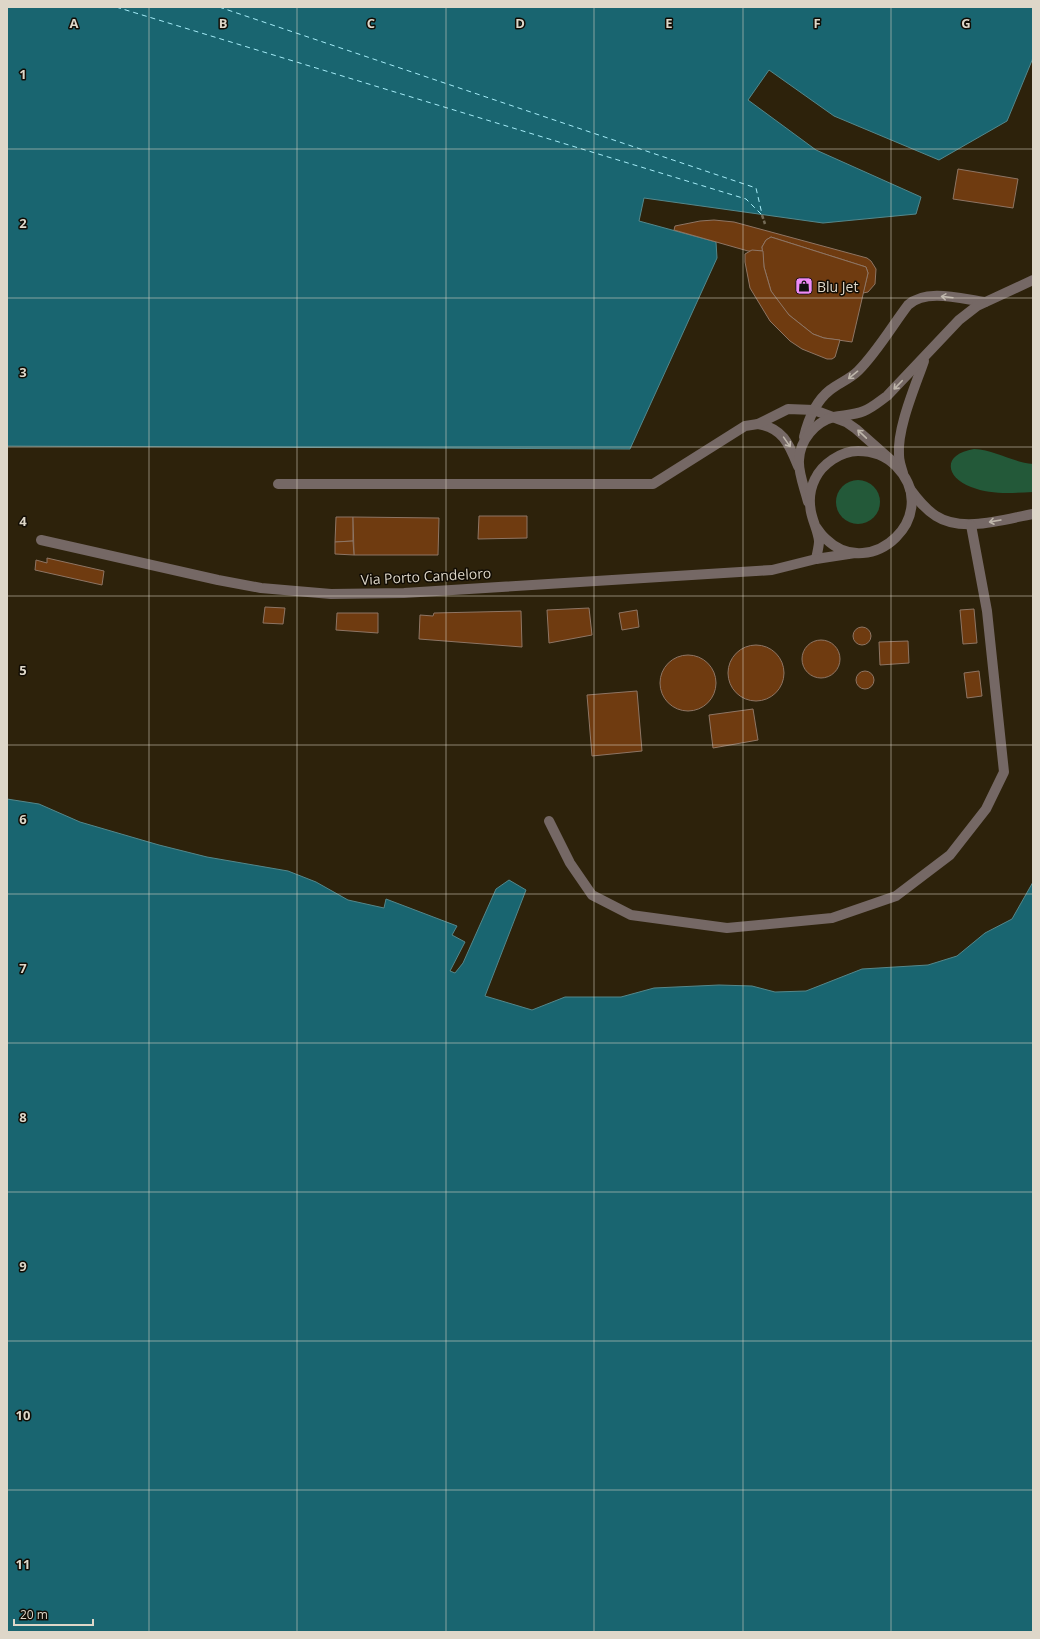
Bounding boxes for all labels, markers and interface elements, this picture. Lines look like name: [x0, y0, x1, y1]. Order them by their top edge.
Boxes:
text: A: [70, 14, 79, 32]
text: B: [219, 14, 228, 32]
text: C: [367, 14, 375, 32]
text: D: [515, 14, 525, 32]
text: E: [665, 14, 673, 32]
text: F: [813, 14, 821, 32]
text: G: [961, 14, 971, 32]
text: 1: [19, 65, 27, 83]
text: 2: [19, 214, 27, 232]
shop icon: Blu Jet: [794, 276, 814, 296]
place label: Blu Jet: [817, 277, 858, 296]
one-way arrow: [941, 293, 954, 301]
text: 3: [19, 363, 27, 381]
one-way arrow: [848, 370, 859, 379]
one-way arrow: [893, 380, 903, 390]
one-way arrow: [857, 429, 867, 439]
one-way arrow: [783, 437, 791, 448]
text: 4: [19, 512, 27, 530]
one-way arrow: [989, 517, 1002, 525]
street label: Via Porto Candeloro: [360, 563, 492, 589]
text: 5: [19, 661, 27, 679]
text: 6: [19, 810, 27, 828]
text: 7: [19, 959, 27, 977]
text: 8: [19, 1108, 27, 1126]
text: 9: [19, 1257, 27, 1275]
text: 10: [16, 1406, 30, 1424]
text: 11: [16, 1555, 30, 1573]
scale bar: [14, 1601, 93, 1627]
text: 20 m: [20, 1606, 48, 1623]

